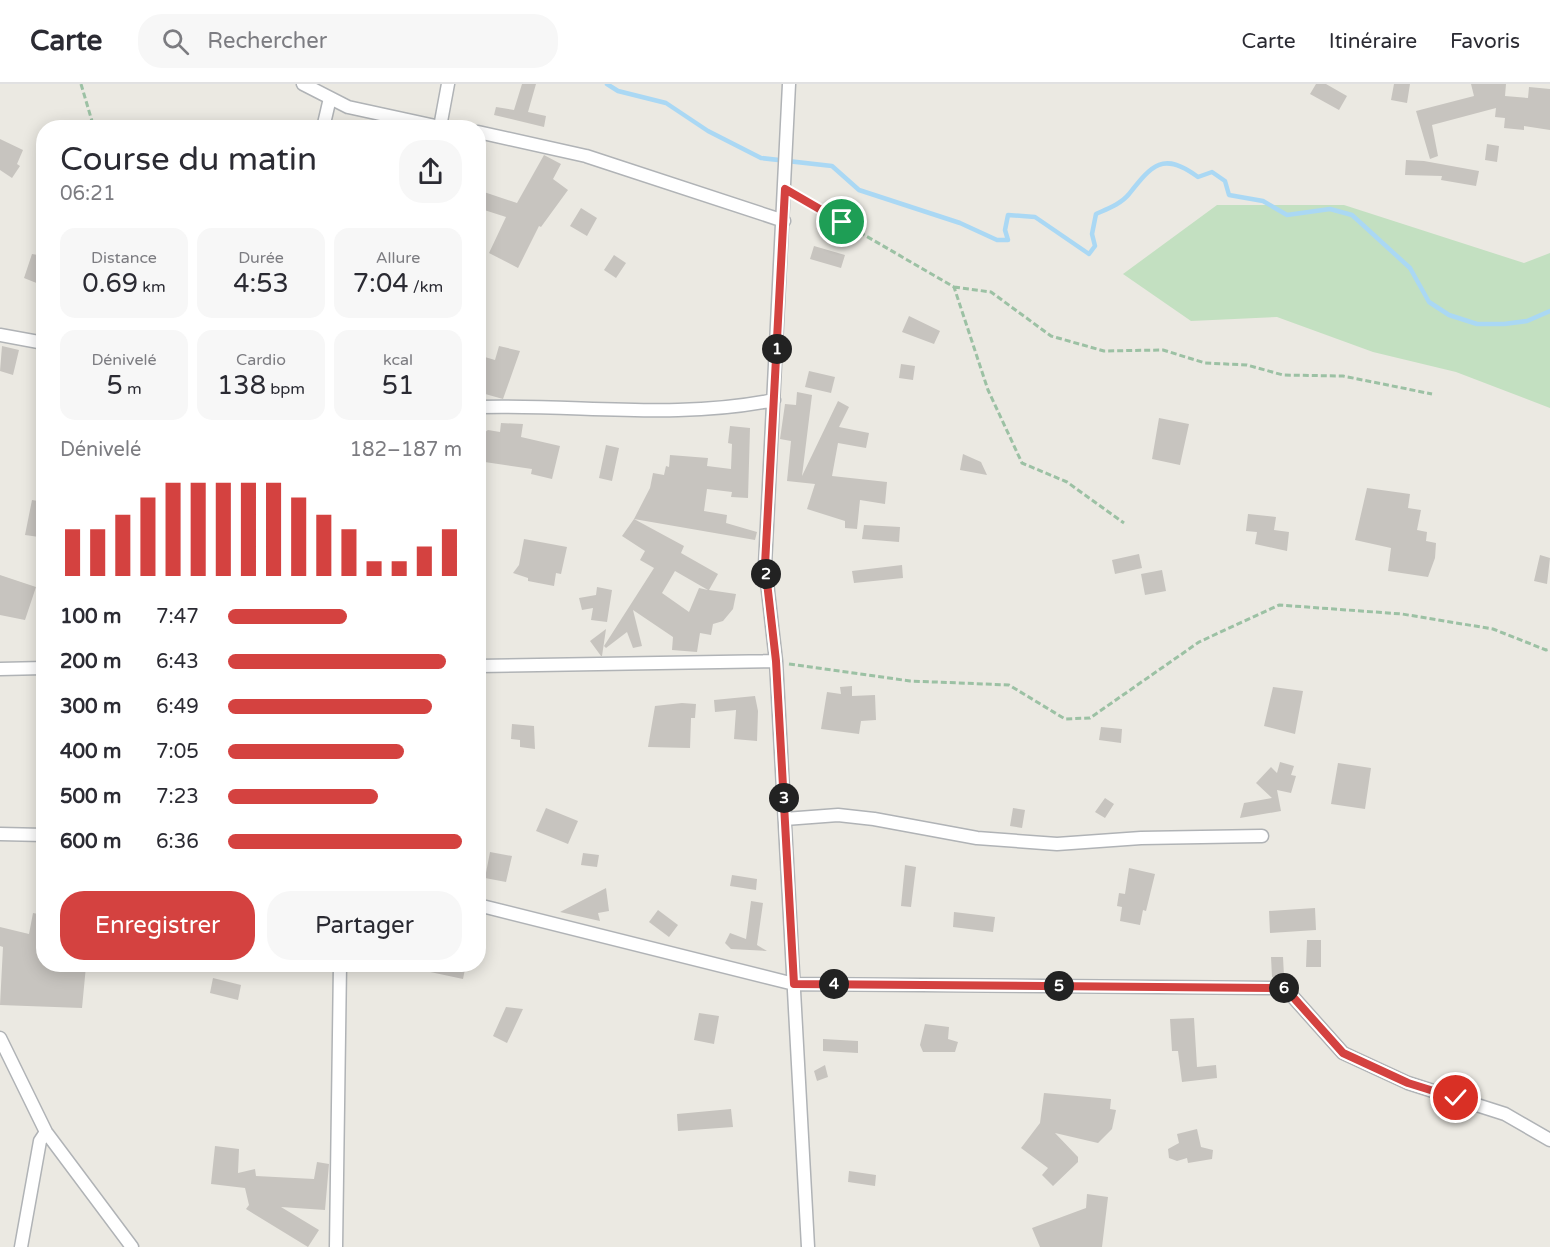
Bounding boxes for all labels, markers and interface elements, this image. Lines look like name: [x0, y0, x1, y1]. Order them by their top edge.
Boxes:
search box: [138, 14, 558, 68]
text: Carte: [30, 24, 102, 58]
icon: search: [159, 25, 192, 58]
text: Rechercher: [207, 28, 327, 54]
text: Carte: [1242, 29, 1296, 54]
text: Itinéraire: [1329, 29, 1417, 54]
text: Favoris: [1450, 29, 1520, 54]
text: Course du matin: [60, 140, 317, 179]
button: share: [399, 140, 462, 203]
text: 06:21: [60, 182, 115, 206]
pin: [816, 196, 867, 247]
icon: arrive: [825, 205, 858, 238]
text: Distance: [91, 248, 157, 268]
text: Durée: [238, 248, 284, 268]
text: Allure: [376, 248, 420, 268]
text: 0.69: [82, 268, 138, 299]
text: 4:53: [233, 268, 289, 299]
text: 7:04: [353, 268, 409, 299]
text: km: [138, 277, 166, 297]
text: /km: [409, 277, 443, 297]
pin: 1: [762, 334, 792, 364]
text: 1: [772, 339, 782, 359]
text: Dénivelé: [92, 350, 156, 370]
text: Cardio: [236, 350, 286, 370]
text: kcal: [383, 350, 413, 370]
text: 5: [106, 370, 123, 401]
text: 138: [217, 370, 266, 401]
text: 51: [382, 370, 414, 401]
text: m: [123, 379, 142, 399]
text: bpm: [266, 379, 305, 399]
text: Dénivelé: [60, 438, 141, 462]
text: 182–187 m: [349, 438, 462, 462]
pin: 2: [751, 559, 781, 589]
text: 2: [761, 564, 771, 584]
text: 100 m: [60, 605, 121, 629]
text: 7:47: [156, 605, 199, 629]
text: 200 m: [60, 650, 121, 674]
text: 6:43: [156, 650, 199, 674]
text: 300 m: [60, 695, 121, 719]
text: 6:49: [156, 695, 199, 719]
text: 400 m: [60, 740, 121, 764]
text: 7:05: [156, 740, 199, 764]
pin: 3: [769, 783, 799, 813]
text: 500 m: [60, 785, 121, 809]
text: 7:23: [156, 785, 199, 809]
text: 3: [779, 788, 789, 808]
text: 600 m: [60, 830, 121, 854]
text: 6:36: [156, 830, 199, 854]
button: Enregistrer: [60, 891, 255, 960]
button: Partager: [267, 891, 462, 960]
pin: 4: [819, 969, 849, 999]
pin: 5: [1044, 971, 1074, 1001]
pin: 6: [1269, 973, 1299, 1003]
text: 4: [829, 974, 839, 994]
text: 5: [1054, 976, 1064, 996]
text: 6: [1279, 978, 1289, 998]
pin: [1430, 1072, 1481, 1123]
icon: check: [1439, 1081, 1472, 1114]

